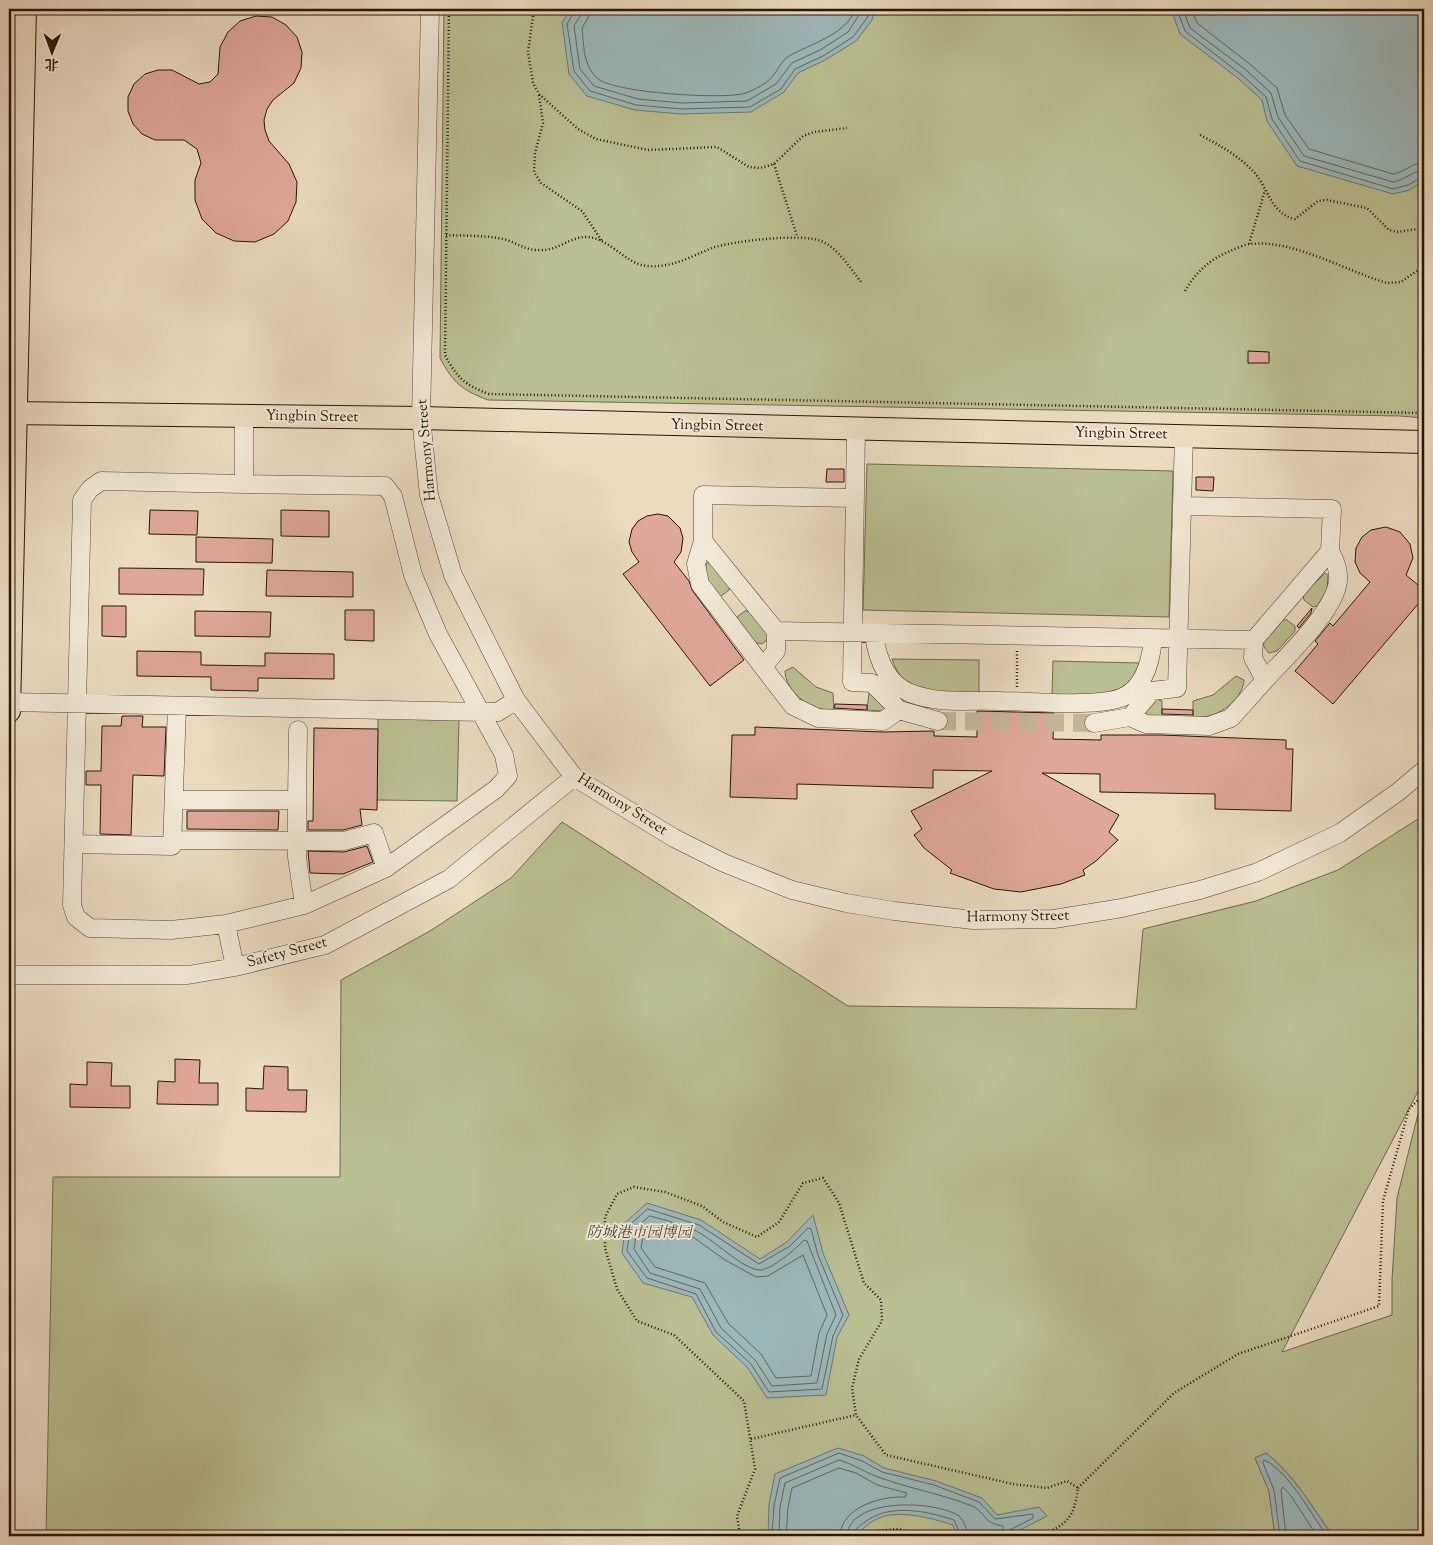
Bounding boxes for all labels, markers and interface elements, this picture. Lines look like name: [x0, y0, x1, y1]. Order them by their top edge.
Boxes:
north arrow: [28, 28, 78, 78]
text: 北: [45, 53, 59, 73]
street label: Harmony Street: [412, 398, 442, 502]
street label: Yingbin Street: [265, 406, 359, 428]
street label: Yingbin Street: [670, 415, 764, 437]
street label: Yingbin Street: [1074, 423, 1168, 445]
street label: Harmony Street: [573, 769, 671, 841]
street label: Harmony Street: [967, 906, 1069, 928]
street label: Safety Street: [245, 932, 329, 974]
park label: 防城港市园博园: [586, 1223, 693, 1244]

